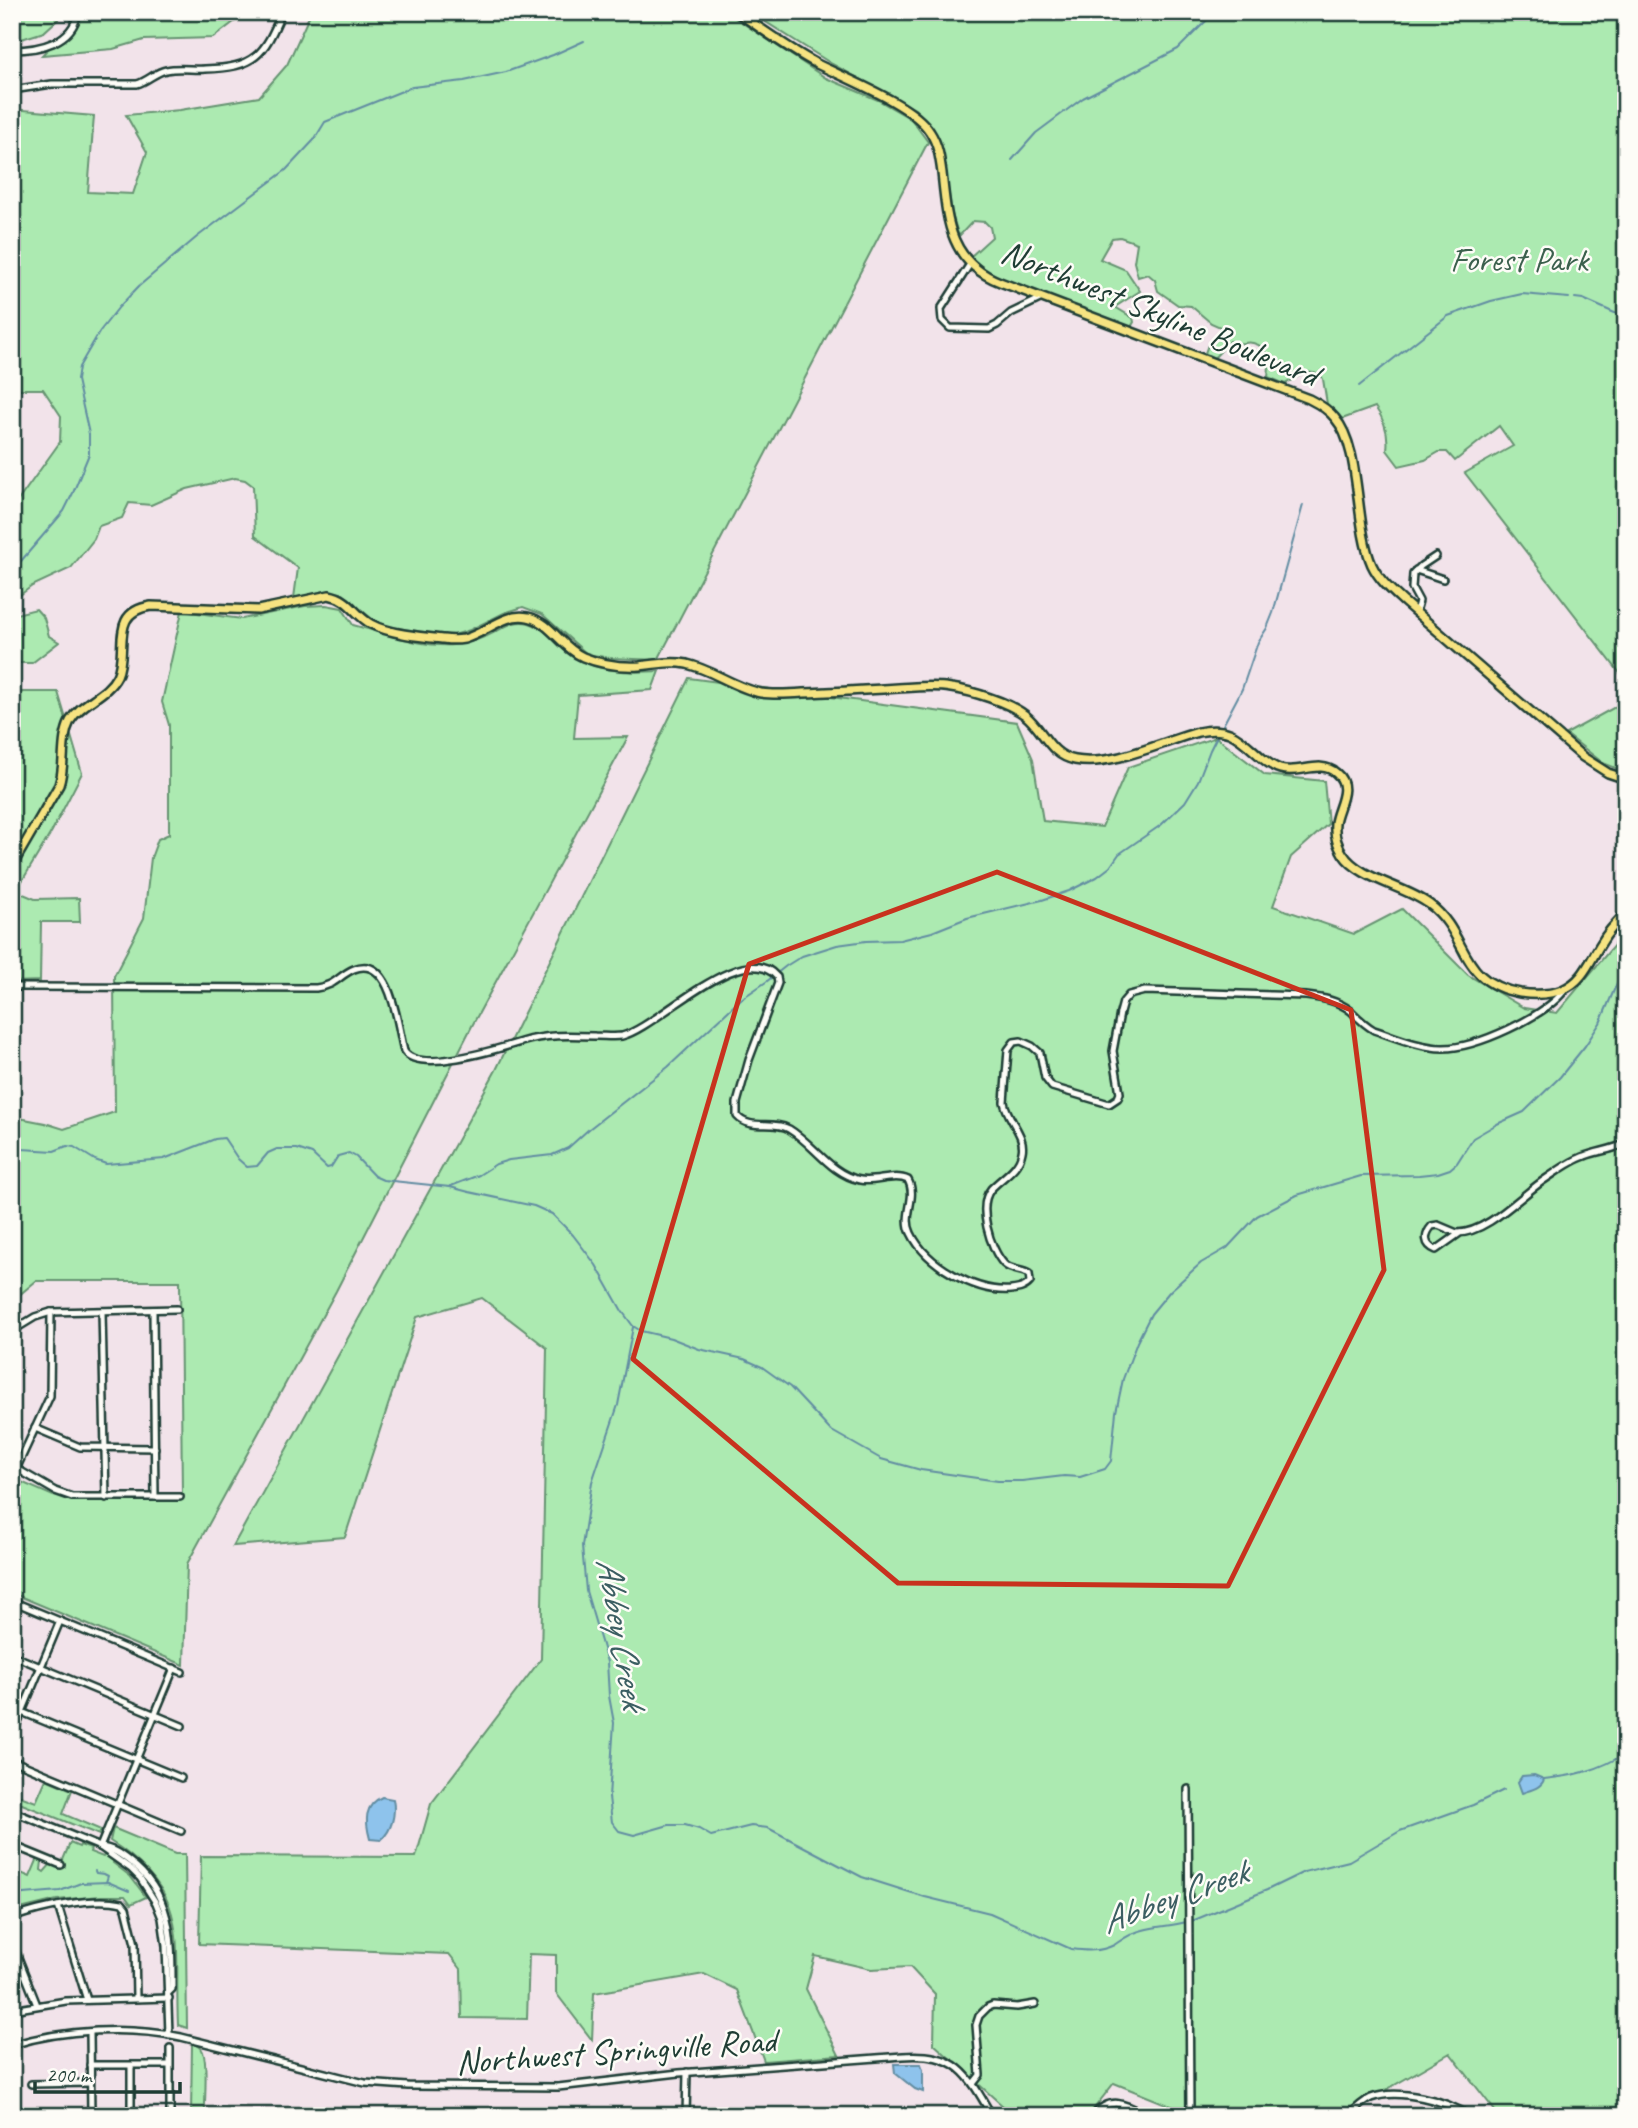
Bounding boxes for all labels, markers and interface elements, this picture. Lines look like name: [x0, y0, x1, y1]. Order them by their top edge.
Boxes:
street label: Northwest Skyline Boulevard: [995, 229, 1330, 399]
park label: Forest Park: [1450, 237, 1590, 282]
water label: Abbey Creek: [586, 1554, 659, 1718]
water label: Abbey Creek: [1094, 1846, 1259, 1944]
street label: Northwest Springville Road: [454, 2017, 783, 2085]
scale bar: [35, 2051, 180, 2095]
text: 200 m: [46, 2062, 93, 2088]

